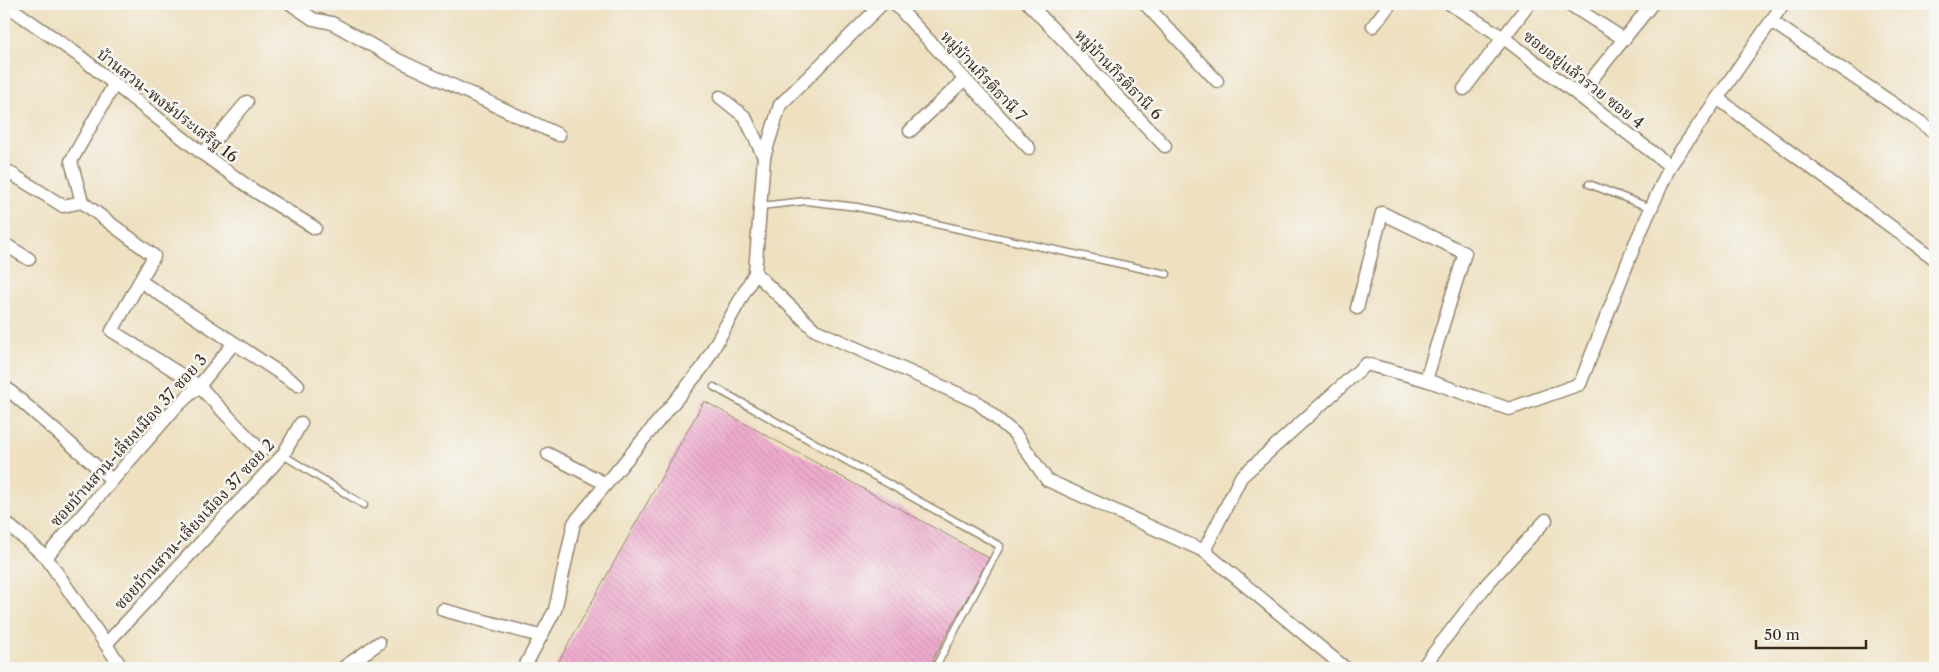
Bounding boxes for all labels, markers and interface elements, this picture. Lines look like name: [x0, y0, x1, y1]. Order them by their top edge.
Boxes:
street label: หมู่บ้านกีรติธานี 6: [1070, 25, 1167, 124]
street label: ซอยอยู่แล้วรวย ซอย 4: [1519, 26, 1648, 133]
street label: หมู่บ้านกีรติธานี 7: [936, 27, 1031, 126]
street label: บ้านสวน-พงษ์ประเสริฐ 16: [93, 44, 243, 166]
street label: ซอยบ้านสวน-เลี่ยงเมือง 37 ซอย 3: [44, 349, 211, 531]
street label: ซอยบ้านสวน-เลี่ยงเมือง 37 ซอย 2: [109, 434, 278, 613]
scale bar: [1756, 617, 1866, 649]
text: 50 m: [1764, 625, 1800, 644]

